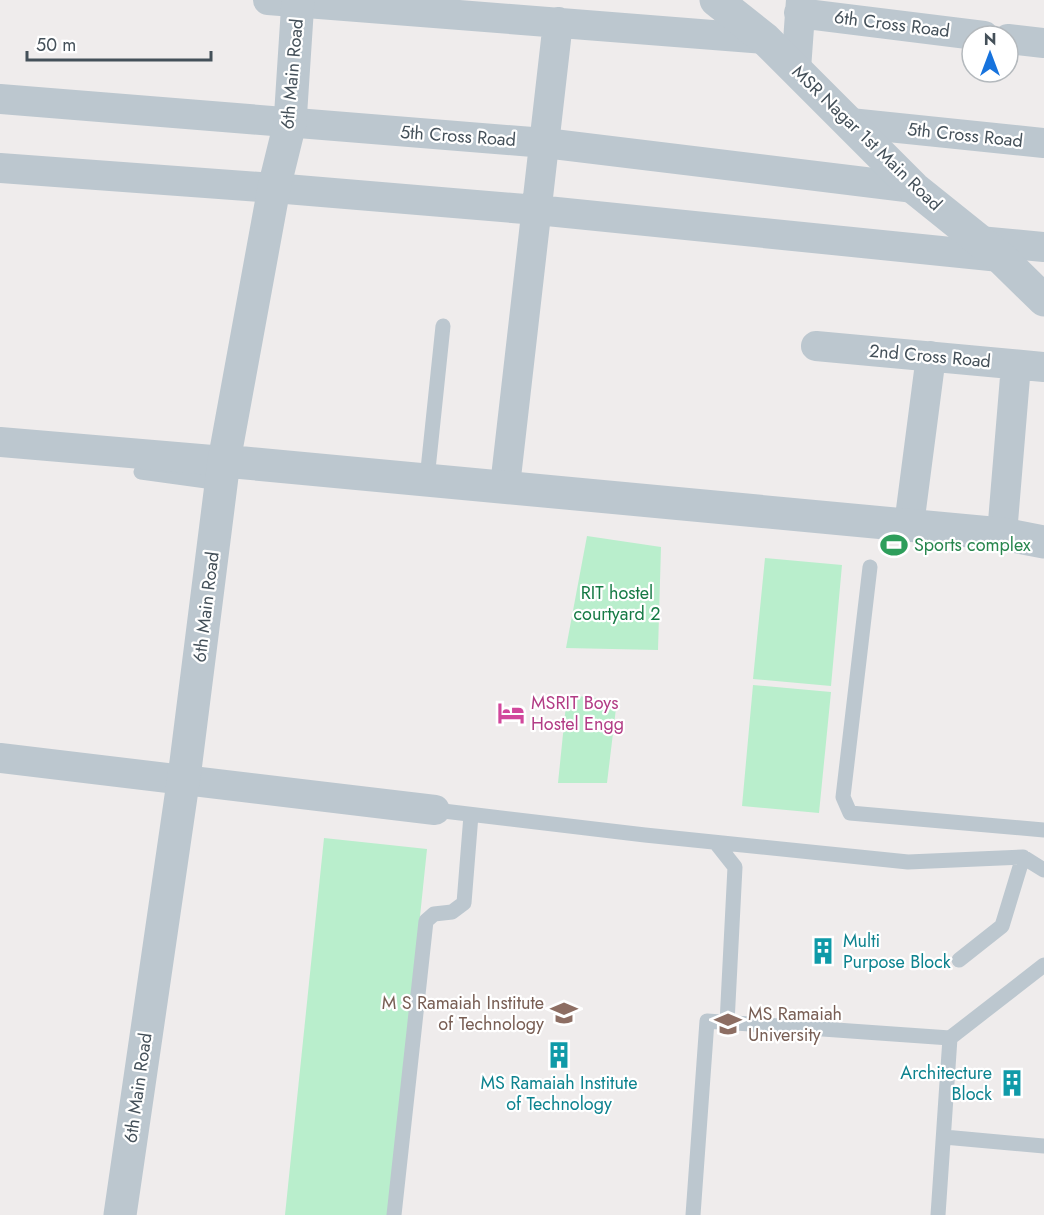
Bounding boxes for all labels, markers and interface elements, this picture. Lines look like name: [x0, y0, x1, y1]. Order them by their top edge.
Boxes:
street label: 6th Cross Road: [833, 4, 951, 44]
street label: 6th Main Road: [274, 18, 310, 130]
scale bar: [27, 24, 212, 62]
north arrow: [960, 24, 1020, 84]
text: N: [984, 28, 996, 51]
text: 50 m: [36, 32, 76, 58]
street label: MSR Nagar 1st Main Road: [786, 59, 948, 217]
street label: 5th Cross Road: [906, 116, 1024, 154]
street label: 5th Cross Road: [399, 119, 517, 153]
street label: 2nd Cross Road: [868, 338, 992, 374]
sports icon: Sports complex: [879, 530, 909, 560]
place label: Sports complex: [914, 532, 1031, 558]
street label: 6th Main Road: [186, 550, 226, 664]
park label: RIT hostel courtyard 2: [573, 580, 661, 627]
place label: MSRIT Boys Hostel Engg: [531, 690, 624, 737]
hotel icon: MSRIT Boys Hostel Engg: [496, 698, 526, 728]
place label: Multi Purpose Block: [843, 928, 951, 975]
building icon: Multi Purpose Block: [808, 936, 838, 966]
place label: M S Ramaiah Institute of Technology: [382, 990, 544, 1037]
school or university icon: M S Ramaiah Institute of Technology: [549, 998, 579, 1028]
place label: MS Ramaiah University: [748, 1001, 842, 1048]
school or university icon: MS Ramaiah University: [713, 1009, 743, 1039]
street label: 6th Main Road: [117, 1031, 159, 1145]
building icon: MS Ramaiah Institute of Technology: [544, 1040, 574, 1070]
place label: Architecture Block: [900, 1060, 992, 1107]
building icon: Architecture Block: [997, 1068, 1027, 1098]
place label: MS Ramaiah Institute of Technology: [481, 1070, 637, 1117]

